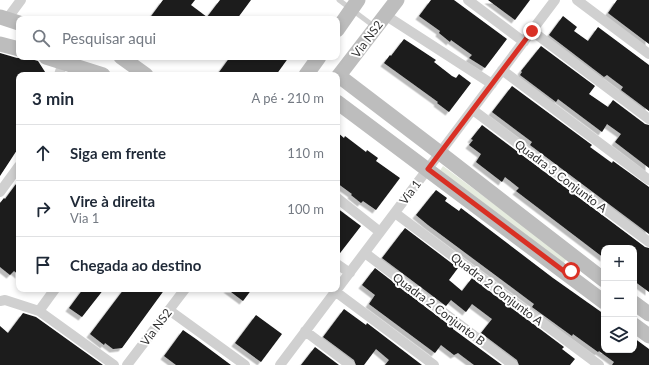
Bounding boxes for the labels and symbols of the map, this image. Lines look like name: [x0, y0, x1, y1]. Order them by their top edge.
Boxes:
street label: Via NS2: [348, 17, 386, 61]
route end: [523, 22, 541, 40]
street label: Quadra 3 Conjunto A: [512, 136, 611, 216]
street label: Via 1: [396, 177, 424, 207]
street label: Quadra 2 Conjunto A: [448, 249, 547, 329]
route start: [562, 262, 580, 280]
street label: Quadra 2 Conjunto B: [390, 269, 488, 349]
street label: Via NS2: [137, 305, 175, 349]

